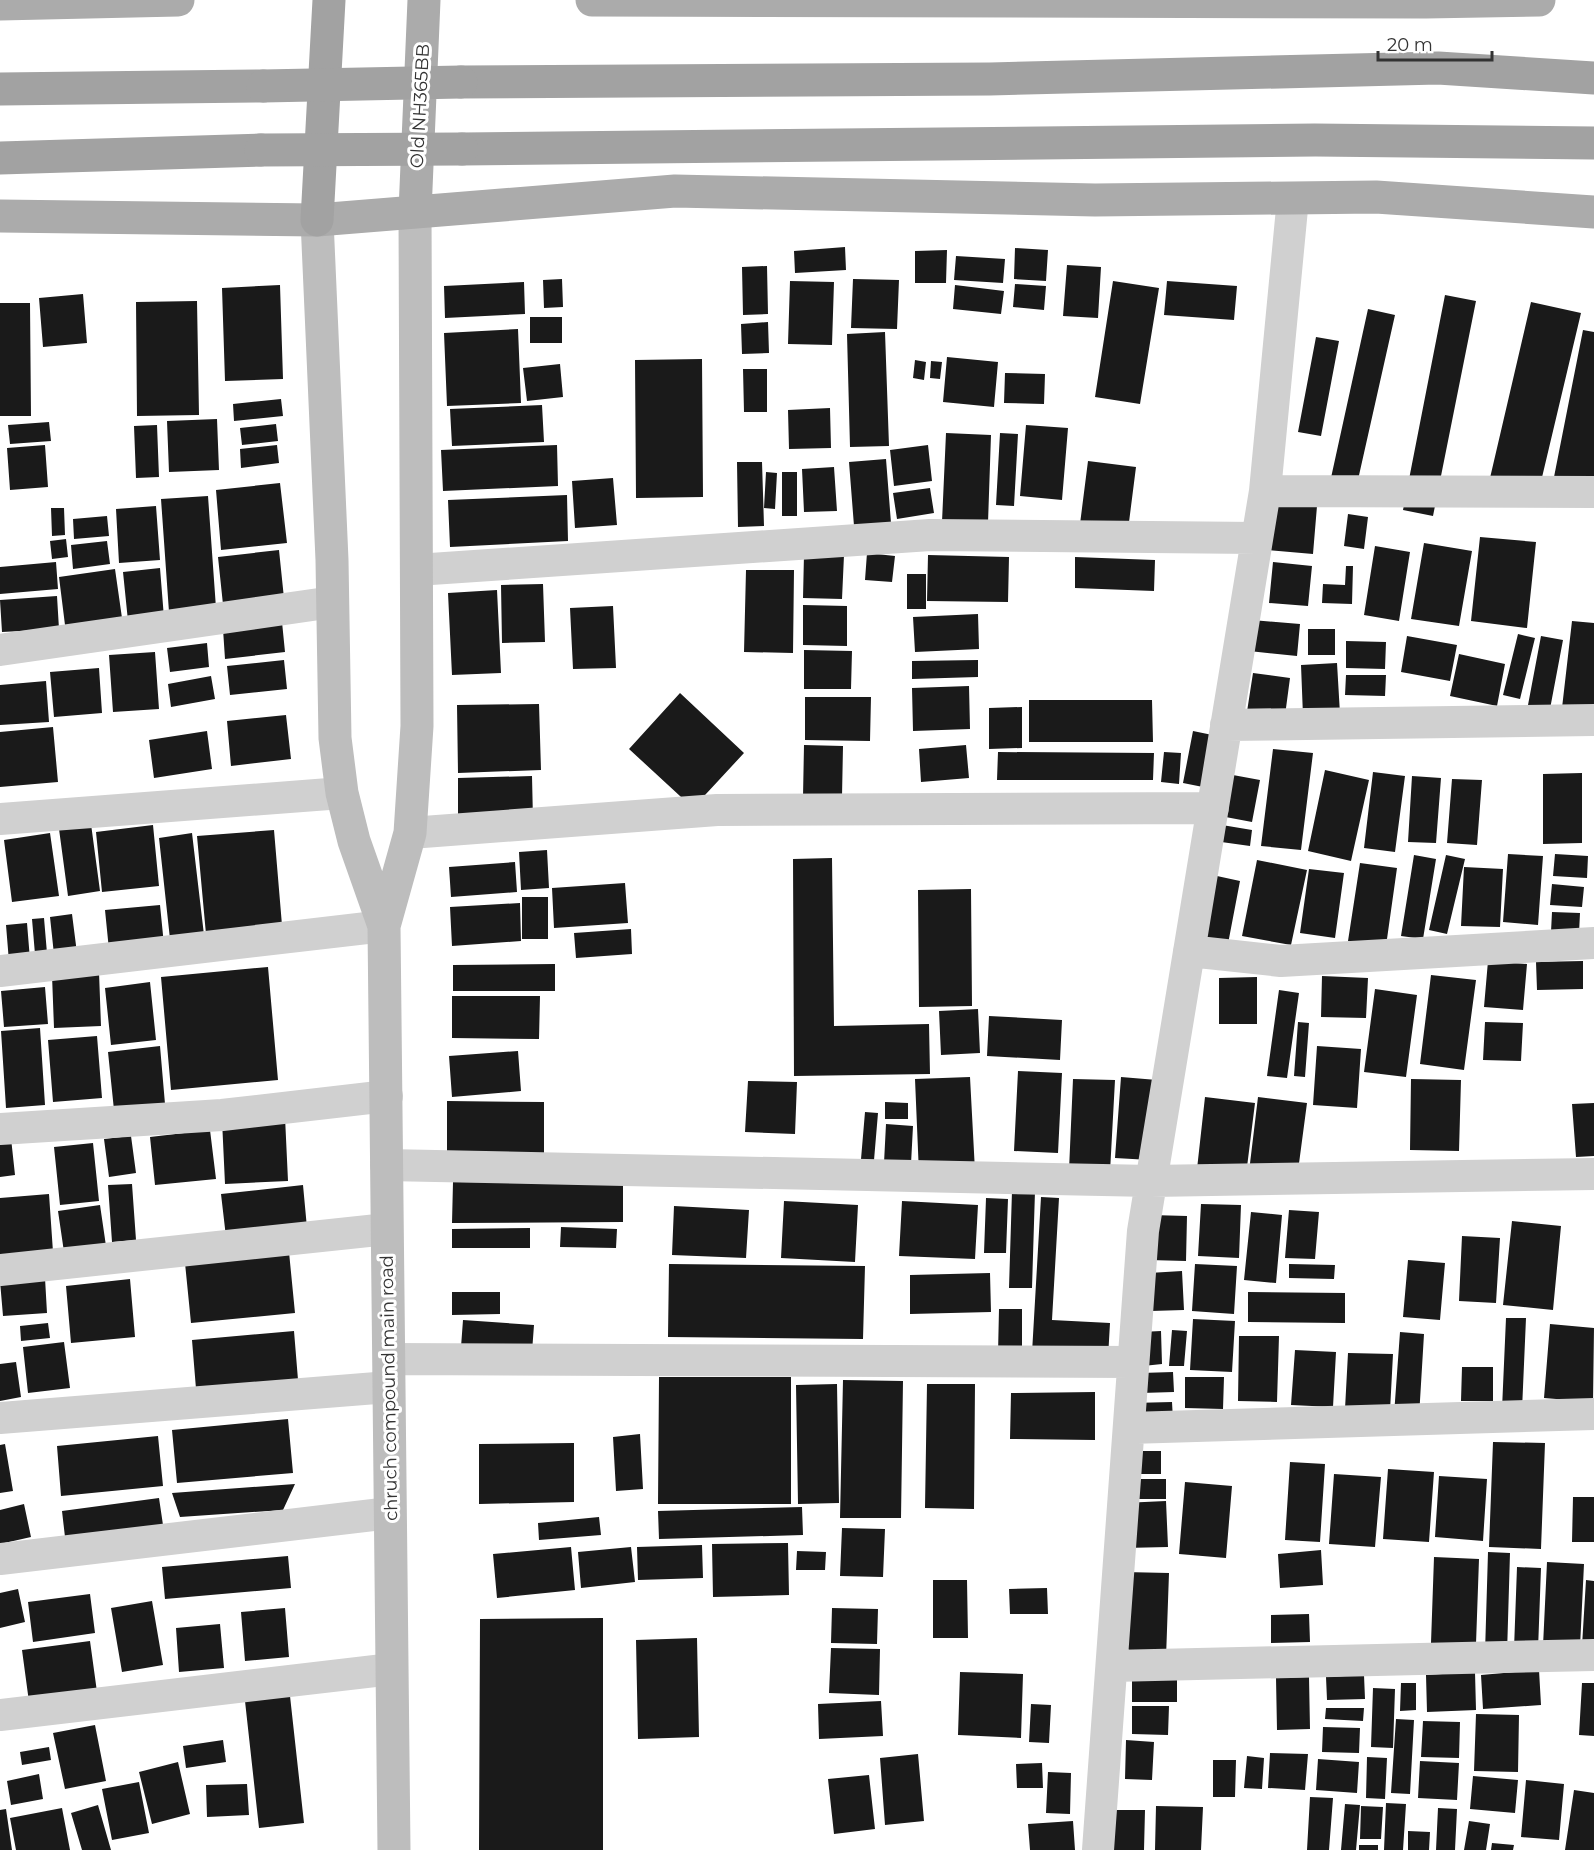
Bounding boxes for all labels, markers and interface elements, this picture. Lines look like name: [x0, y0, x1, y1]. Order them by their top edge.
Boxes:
scale bar: [1378, 24, 1492, 62]
text: 20 m: [1387, 34, 1433, 56]
street label: Old NH365BB: [406, 43, 434, 169]
street label: chruch compound main road: [376, 1255, 402, 1521]

